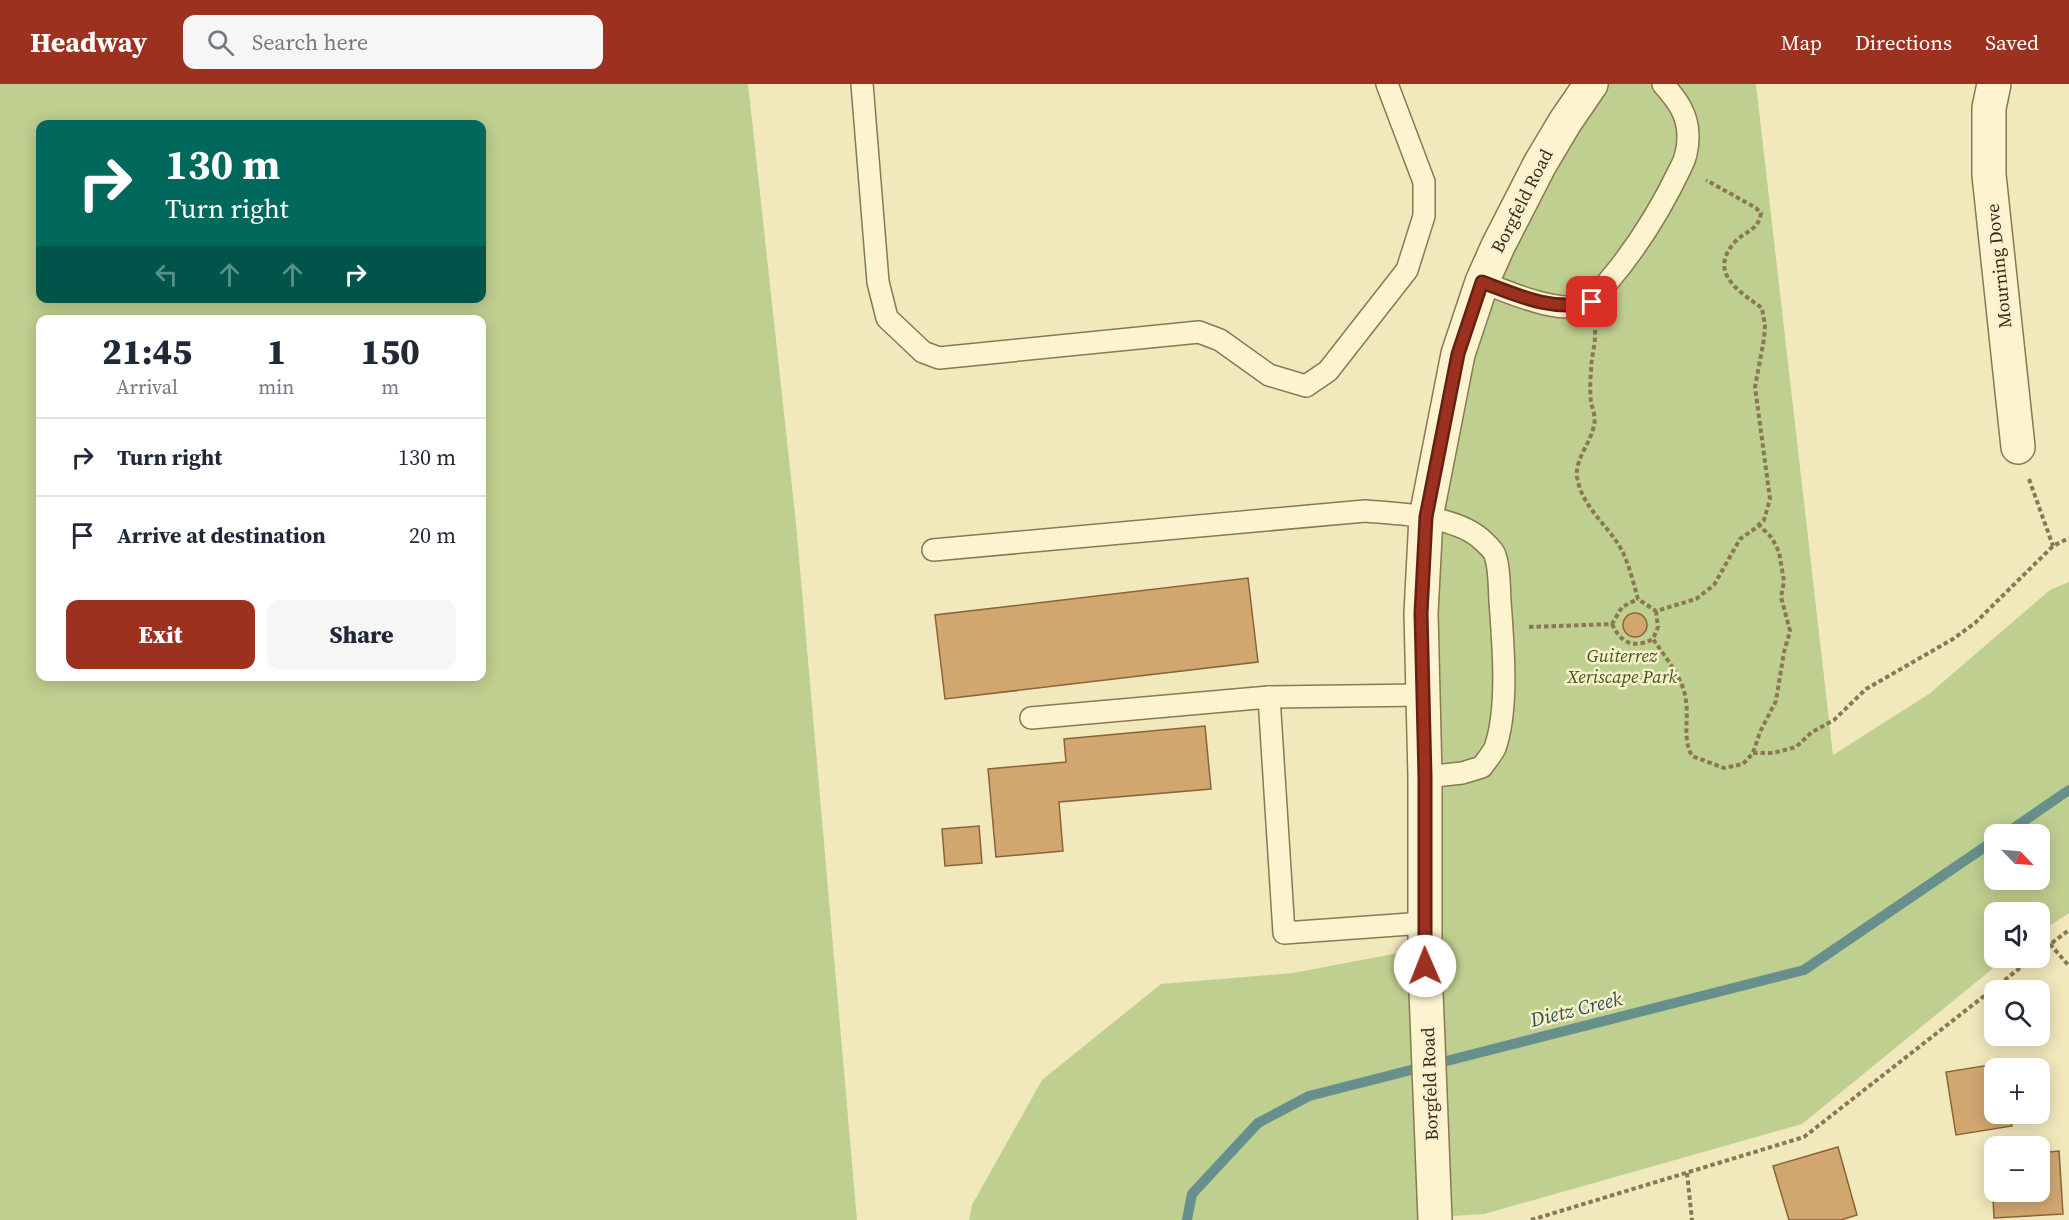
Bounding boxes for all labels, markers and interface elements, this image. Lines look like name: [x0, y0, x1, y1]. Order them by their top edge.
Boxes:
search box: [183, 15, 603, 69]
text: Headway: [30, 23, 147, 61]
icon: search: [204, 26, 237, 59]
text: Search here: [252, 27, 368, 57]
text: Map: [1781, 28, 1822, 57]
text: Directions: [1855, 28, 1952, 57]
text: Saved: [1985, 28, 2039, 57]
text: 130 m: [165, 135, 280, 193]
icon: right: [66, 144, 144, 222]
street label: Borgfeld Road: [1485, 144, 1558, 257]
text: Turn right: [165, 190, 289, 227]
street label: Mourning Dove: [1980, 203, 2017, 330]
icon: left: [150, 258, 183, 291]
icon: ahead: [213, 258, 246, 291]
icon: ahead: [276, 258, 309, 291]
icon: right: [339, 258, 372, 291]
pin: [1566, 276, 1617, 327]
icon: arrive: [1575, 285, 1608, 318]
text: 21:45: [102, 327, 192, 376]
text: 1: [266, 327, 286, 376]
text: 150: [360, 327, 420, 376]
text: Arrival: [116, 373, 178, 401]
text: min: [258, 373, 294, 401]
text: m: [381, 373, 399, 401]
icon: right: [66, 441, 99, 474]
text: Turn right: [117, 442, 222, 472]
text: 130 m: [398, 442, 456, 472]
icon: arrive: [66, 519, 99, 552]
text: Arrive at destination: [117, 520, 326, 550]
text: 20 m: [409, 520, 456, 550]
button: Exit: [66, 600, 255, 669]
button: Share: [267, 600, 456, 669]
park label: Guiterrez Xeriscape Park: [1566, 643, 1678, 689]
north arrow: [1984, 824, 2050, 890]
map controls: [1984, 824, 2050, 1202]
button: sound: [1984, 902, 2050, 968]
position arrow: [1393, 934, 1457, 998]
button: search: [1984, 980, 2050, 1046]
water label: Dietz Creek: [1526, 984, 1625, 1034]
street label: Borgfeld Road: [1415, 1027, 1444, 1141]
button: +: [1984, 1058, 2050, 1124]
button: −: [1984, 1136, 2050, 1202]

